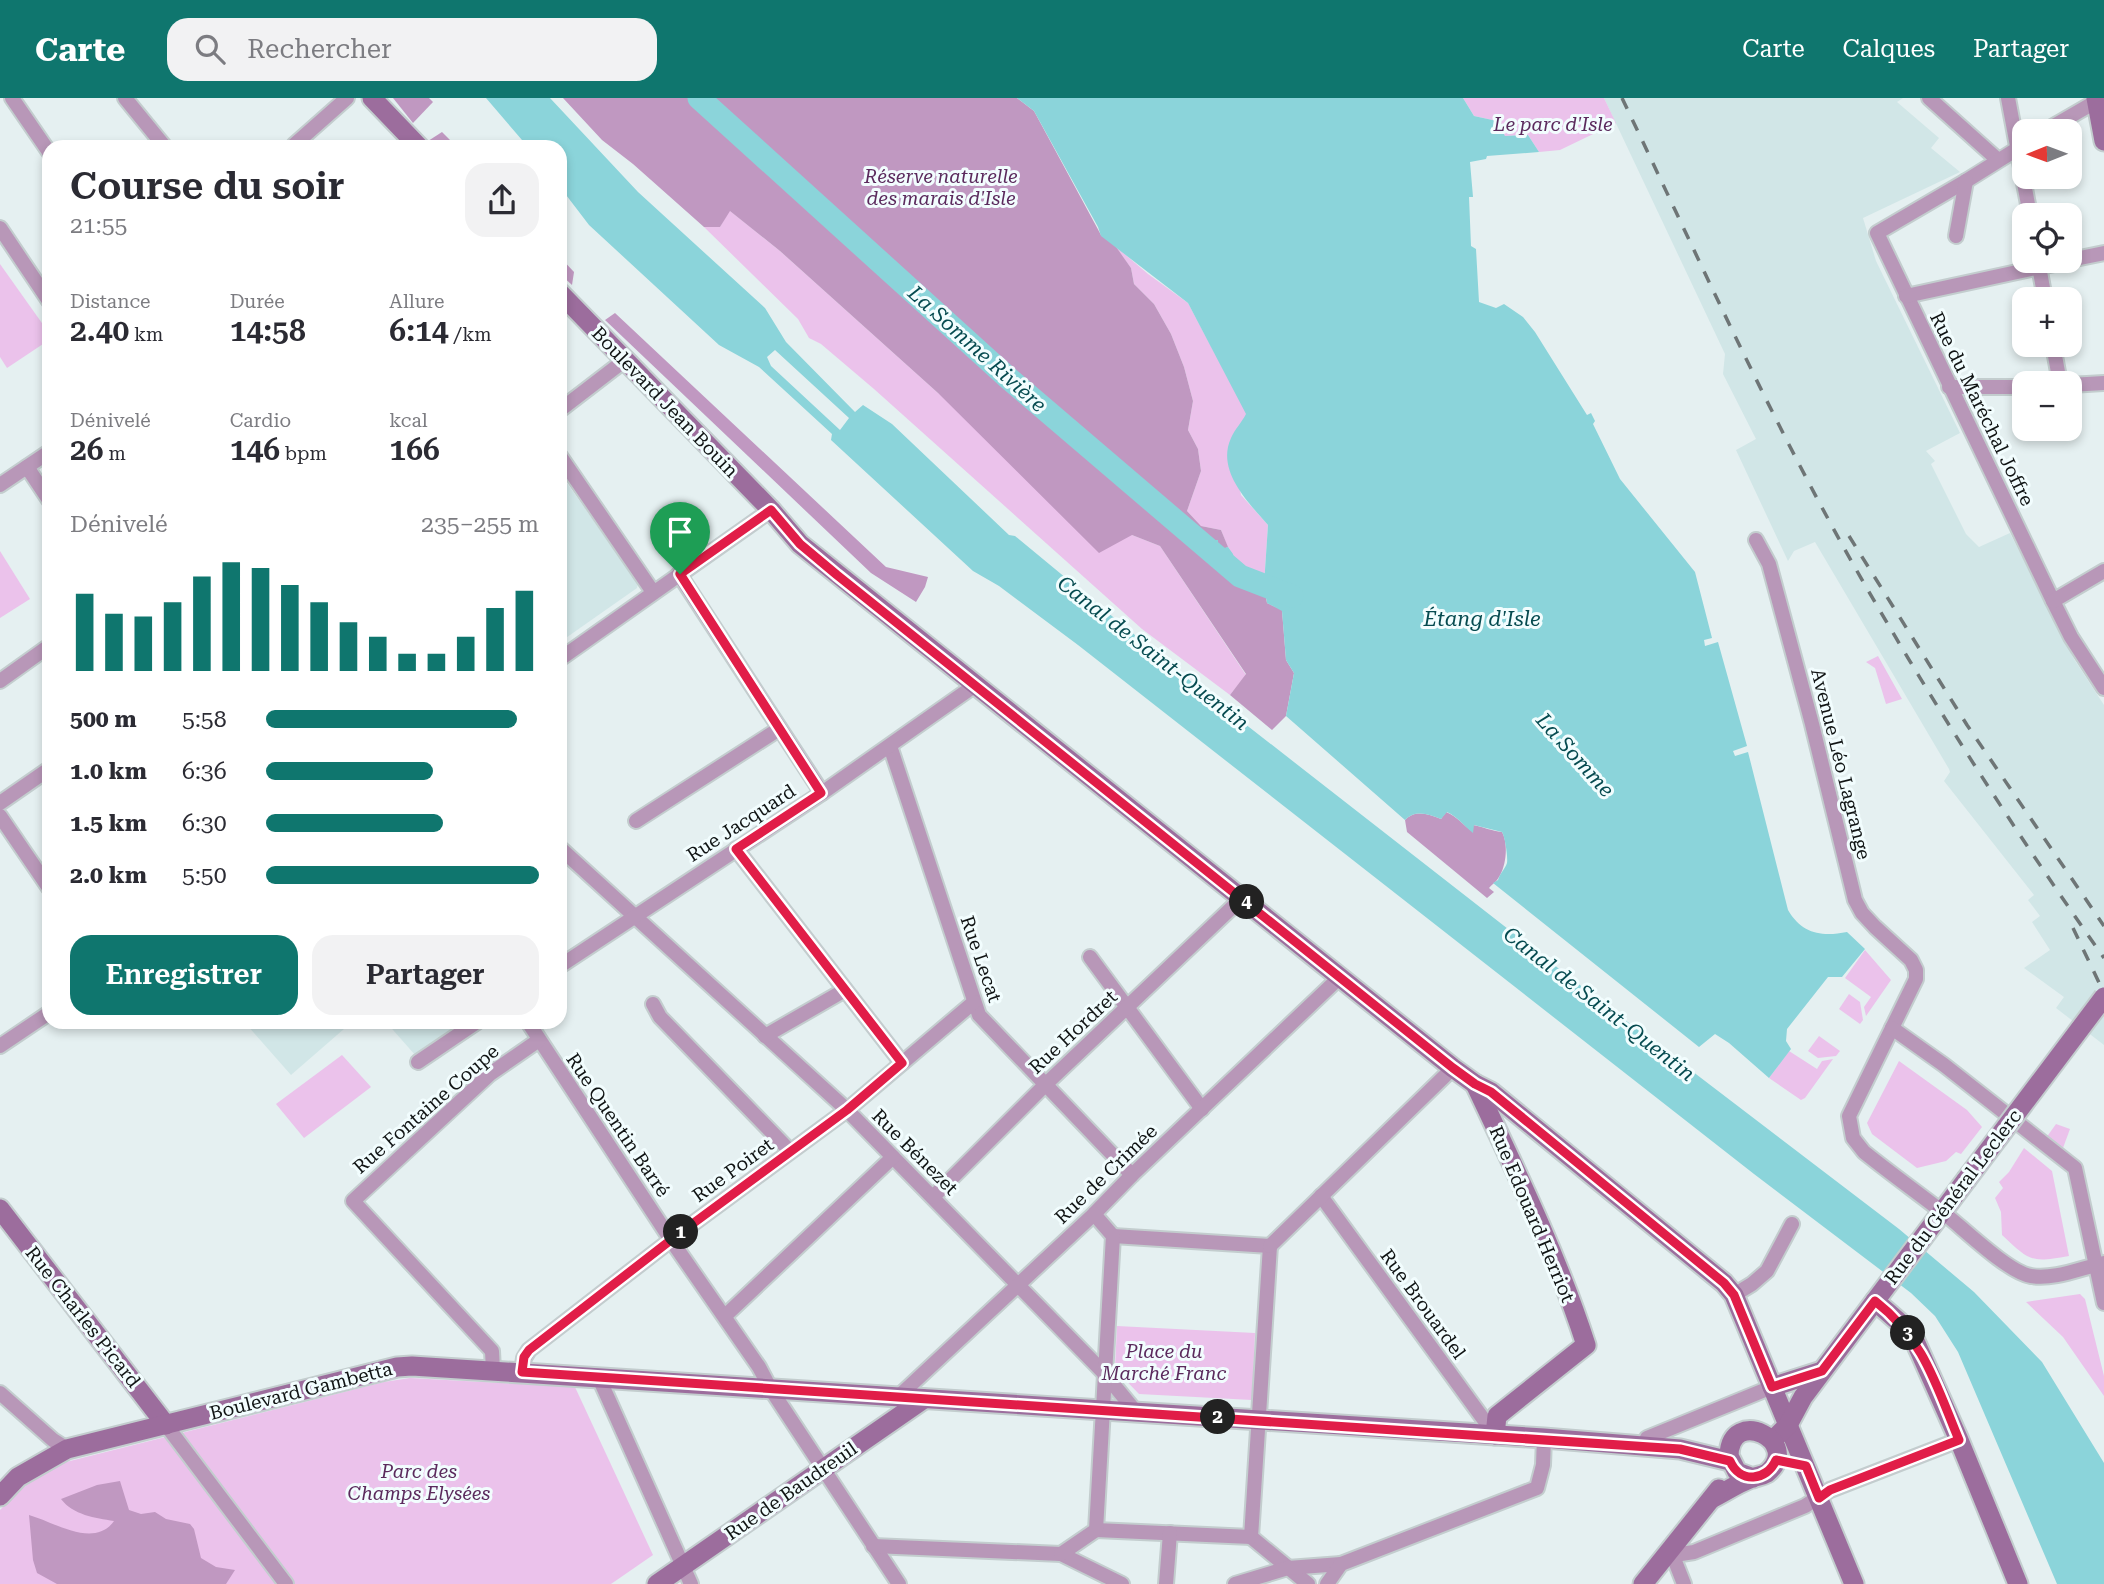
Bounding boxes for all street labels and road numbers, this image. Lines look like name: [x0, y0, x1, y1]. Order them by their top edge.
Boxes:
street label: Rue du Maréchal Joffre: [1925, 308, 2039, 510]
street label: Boulevard Jean Bouin: [587, 322, 743, 482]
street label: Avenue Léo Lagrange: [1806, 666, 1876, 862]
street label: Rue Jacquard: [682, 779, 800, 867]
street label: Rue Lecat: [955, 913, 1007, 1005]
street label: Rue Hordret: [1024, 985, 1122, 1079]
street label: Rue Fontaine Coupe: [349, 1040, 503, 1178]
street label: Rue Quentin Barré: [561, 1049, 675, 1201]
street label: Rue Bénezet: [867, 1104, 963, 1200]
street label: Rue du Général Leclerc: [1880, 1105, 2026, 1289]
street label: Rue de Crimée: [1050, 1119, 1162, 1229]
street label: Rue Edouard Herriot: [1484, 1122, 1580, 1306]
street label: Rue Poiret: [688, 1133, 778, 1207]
street label: Rue Charles Picard: [21, 1242, 145, 1392]
street label: Rue Brouardel: [1375, 1245, 1471, 1363]
street label: Boulevard Gambetta: [207, 1357, 395, 1425]
street label: Rue de Baudreuil: [720, 1437, 862, 1545]

